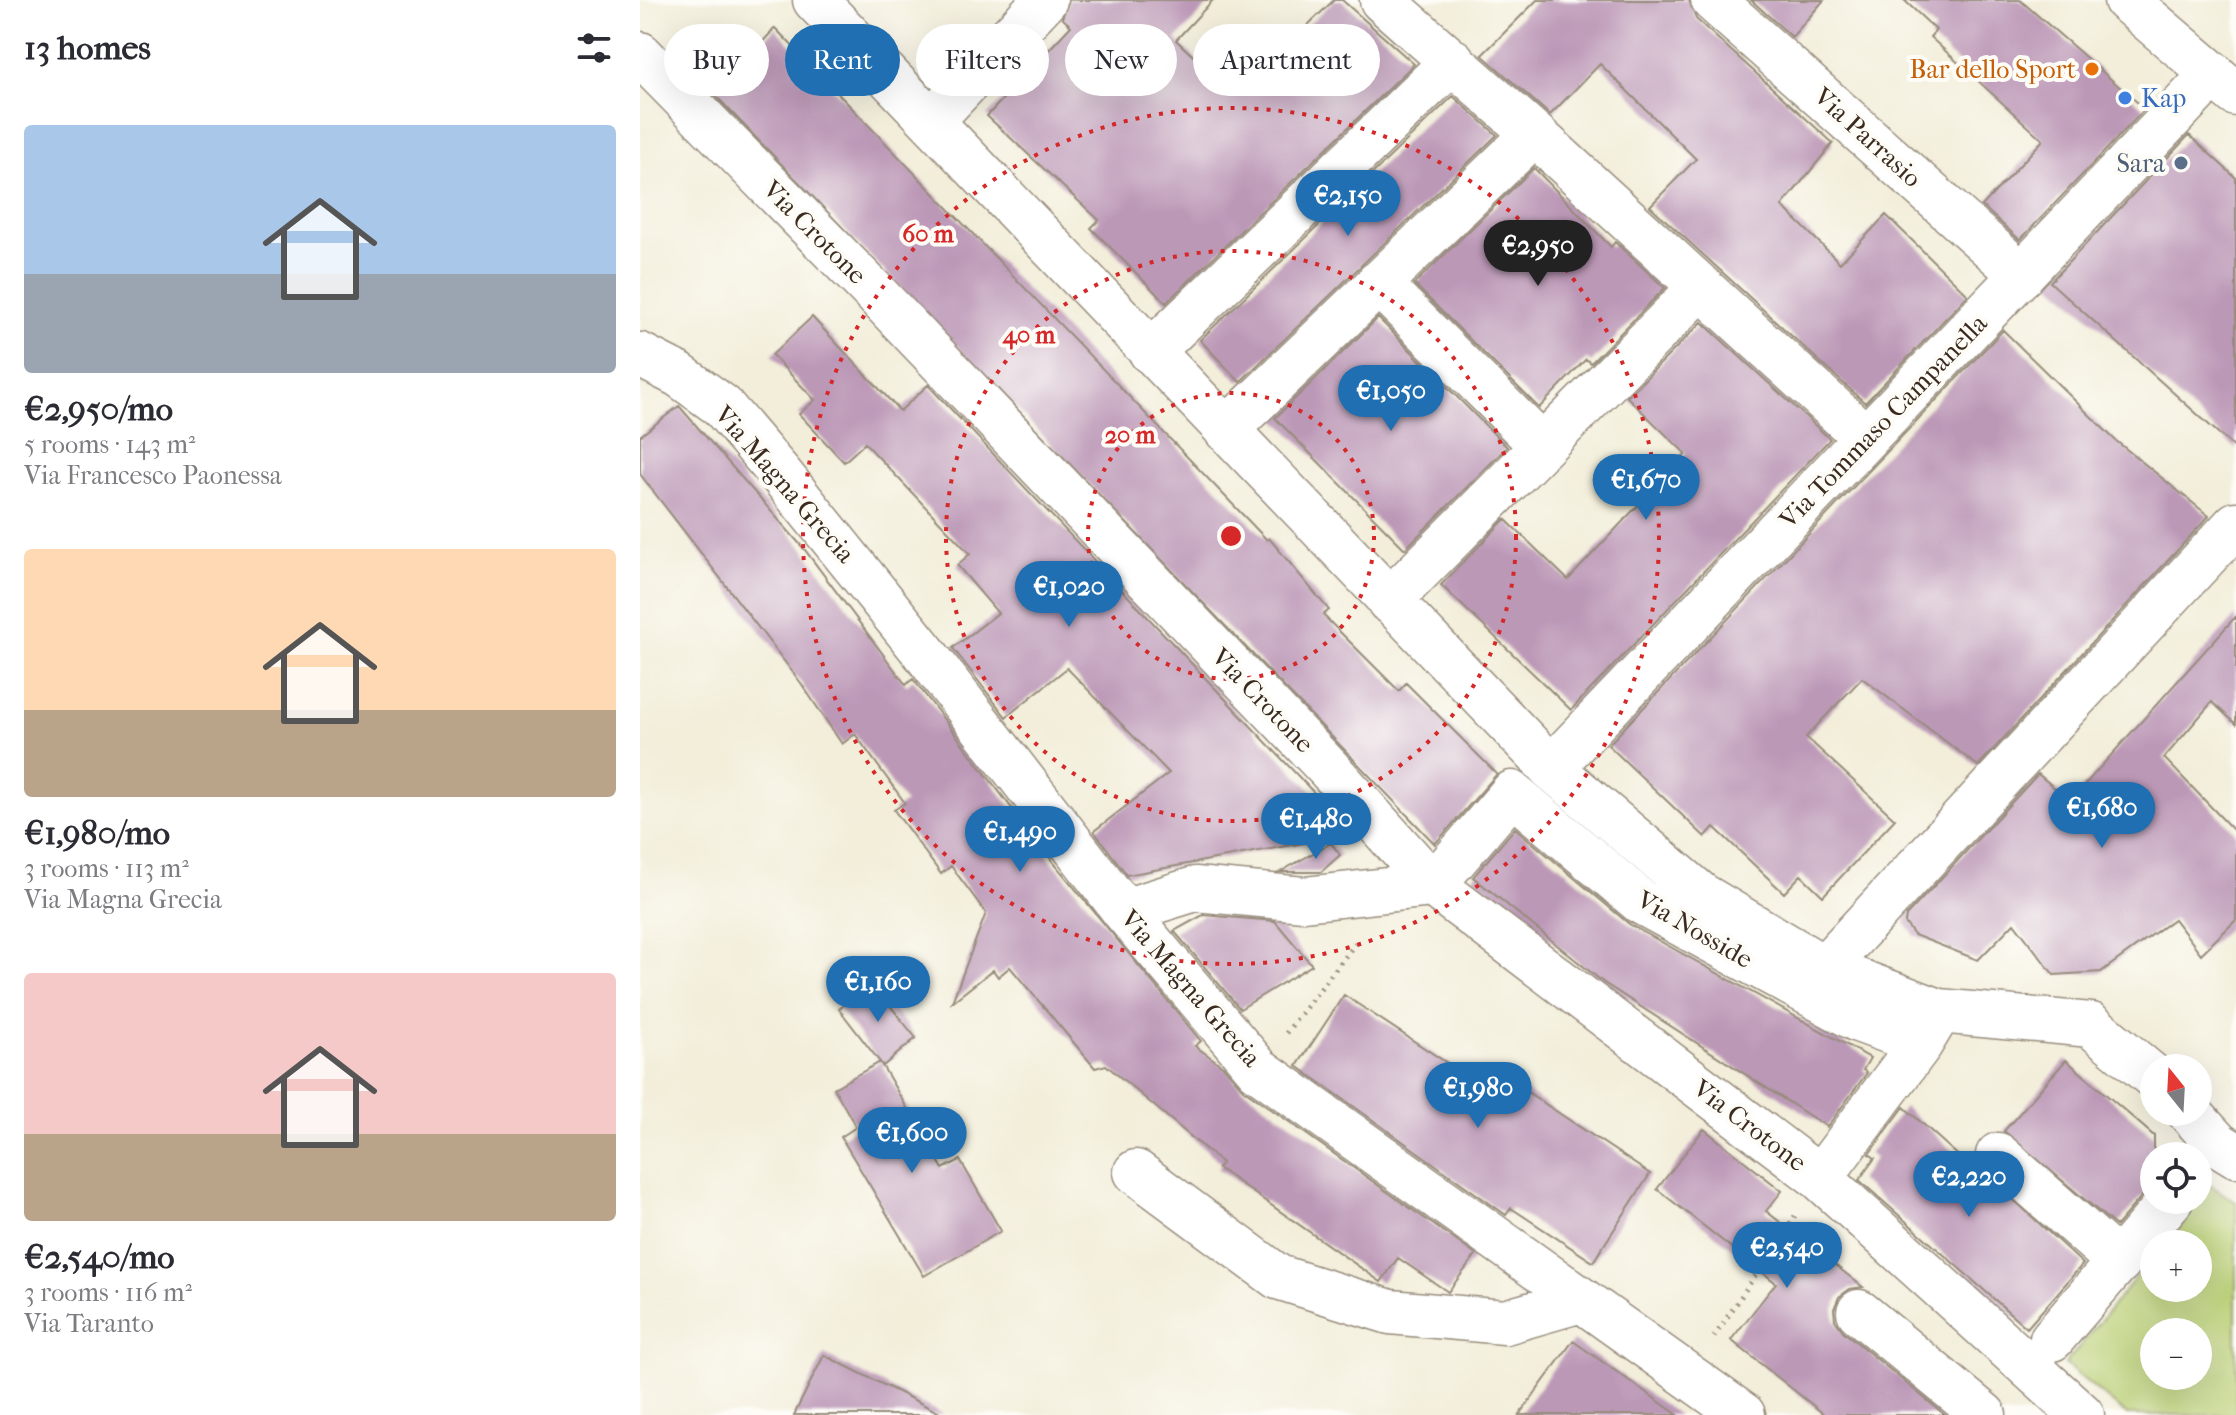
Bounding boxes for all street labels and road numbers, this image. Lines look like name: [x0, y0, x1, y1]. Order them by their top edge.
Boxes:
street label: Via Parrasio: [1807, 80, 1928, 194]
street label: Via Crotone: [756, 173, 873, 291]
street label: Via Tommaso Campanella: [1772, 307, 1994, 535]
street label: Via Magna Grecia: [707, 399, 862, 570]
street label: Via Crotone: [1204, 641, 1320, 759]
street label: Via Nosside: [1631, 883, 1758, 975]
street label: Via Magna Grecia: [1113, 903, 1268, 1074]
street label: Via Crotone: [1686, 1072, 1812, 1178]

